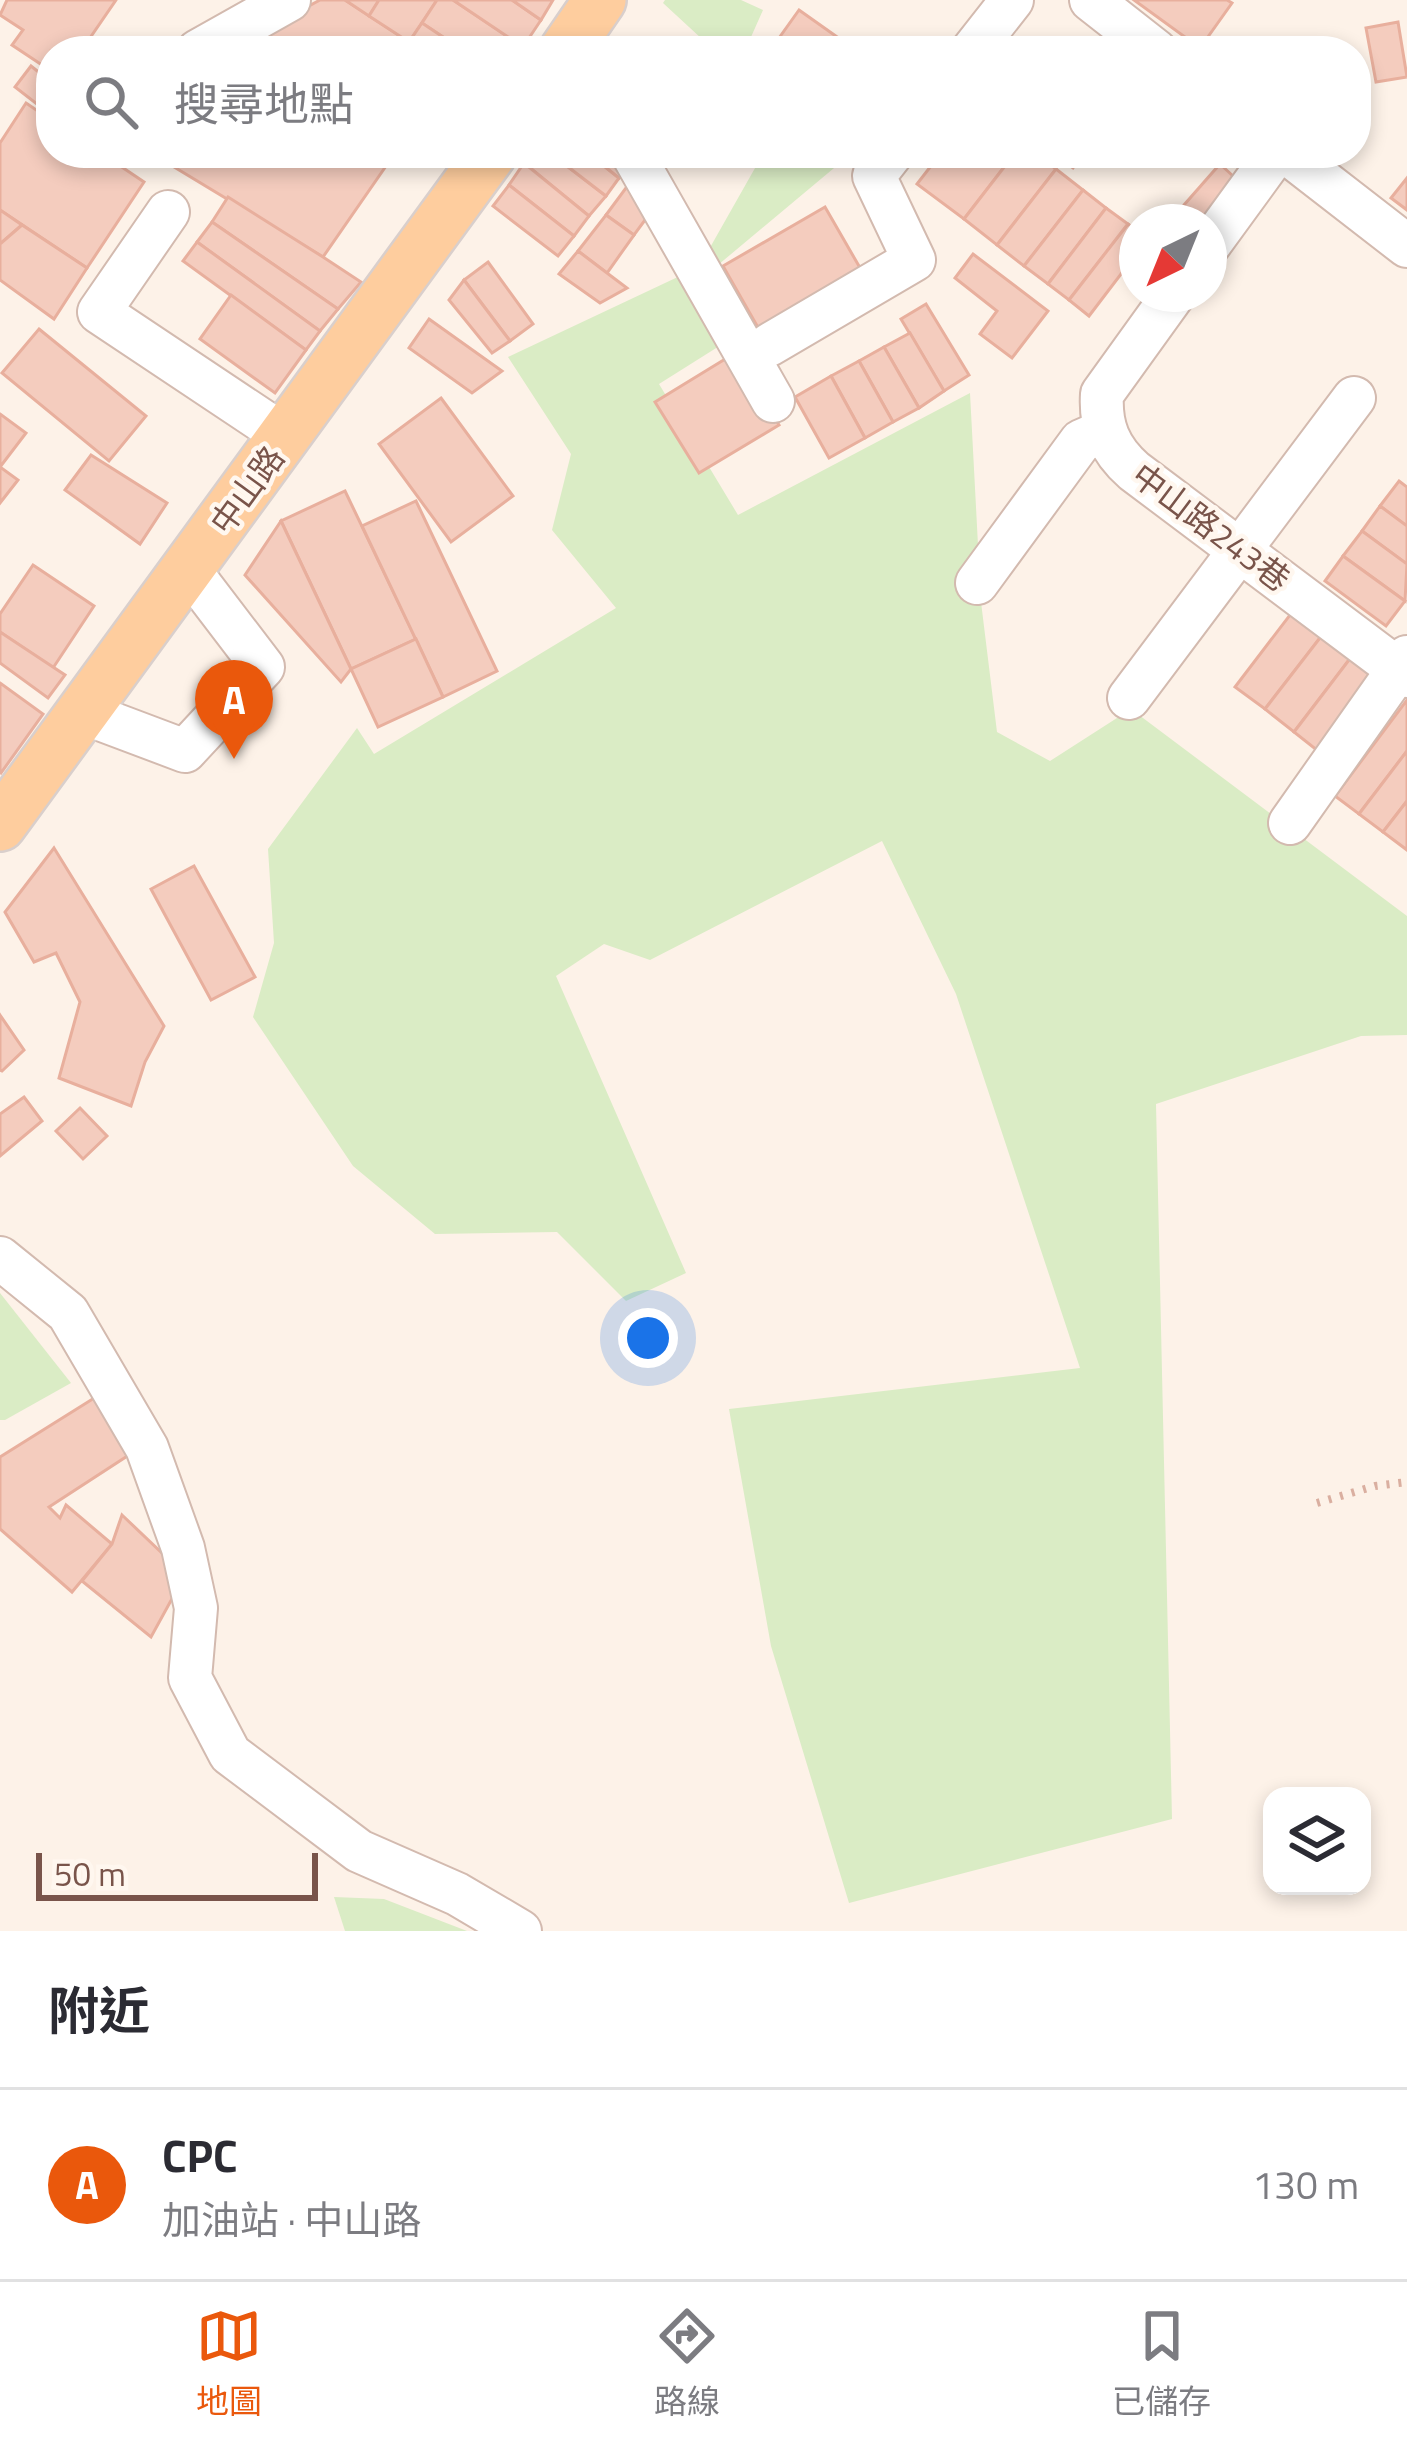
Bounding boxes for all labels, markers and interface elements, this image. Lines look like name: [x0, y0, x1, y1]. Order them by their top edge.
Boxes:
search box: [36, 36, 1371, 168]
icon: search: [78, 69, 144, 135]
text: 搜尋地點: [174, 69, 354, 137]
north arrow: [1119, 204, 1227, 312]
street label: 中山路: [198, 435, 296, 545]
street label: 中山路243巷: [1121, 451, 1301, 603]
pin: A: [195, 660, 273, 759]
your location: [618, 1308, 678, 1368]
map controls: [1263, 1787, 1371, 1895]
button: layers: [1263, 1787, 1371, 1895]
scale bar: [36, 1847, 318, 1900]
text: 50 m: [54, 1849, 126, 1899]
text: 附近: [48, 1971, 150, 2049]
text: CPC: [162, 2121, 237, 2189]
text: A: [75, 2155, 99, 2214]
text: 130 m: [1252, 2155, 1359, 2214]
text: 加油站 · 中山路: [162, 2190, 422, 2249]
tab: 地圖: [196, 2303, 262, 2426]
tab: 路線: [654, 2303, 720, 2426]
tab: 已儲存: [1112, 2303, 1211, 2426]

